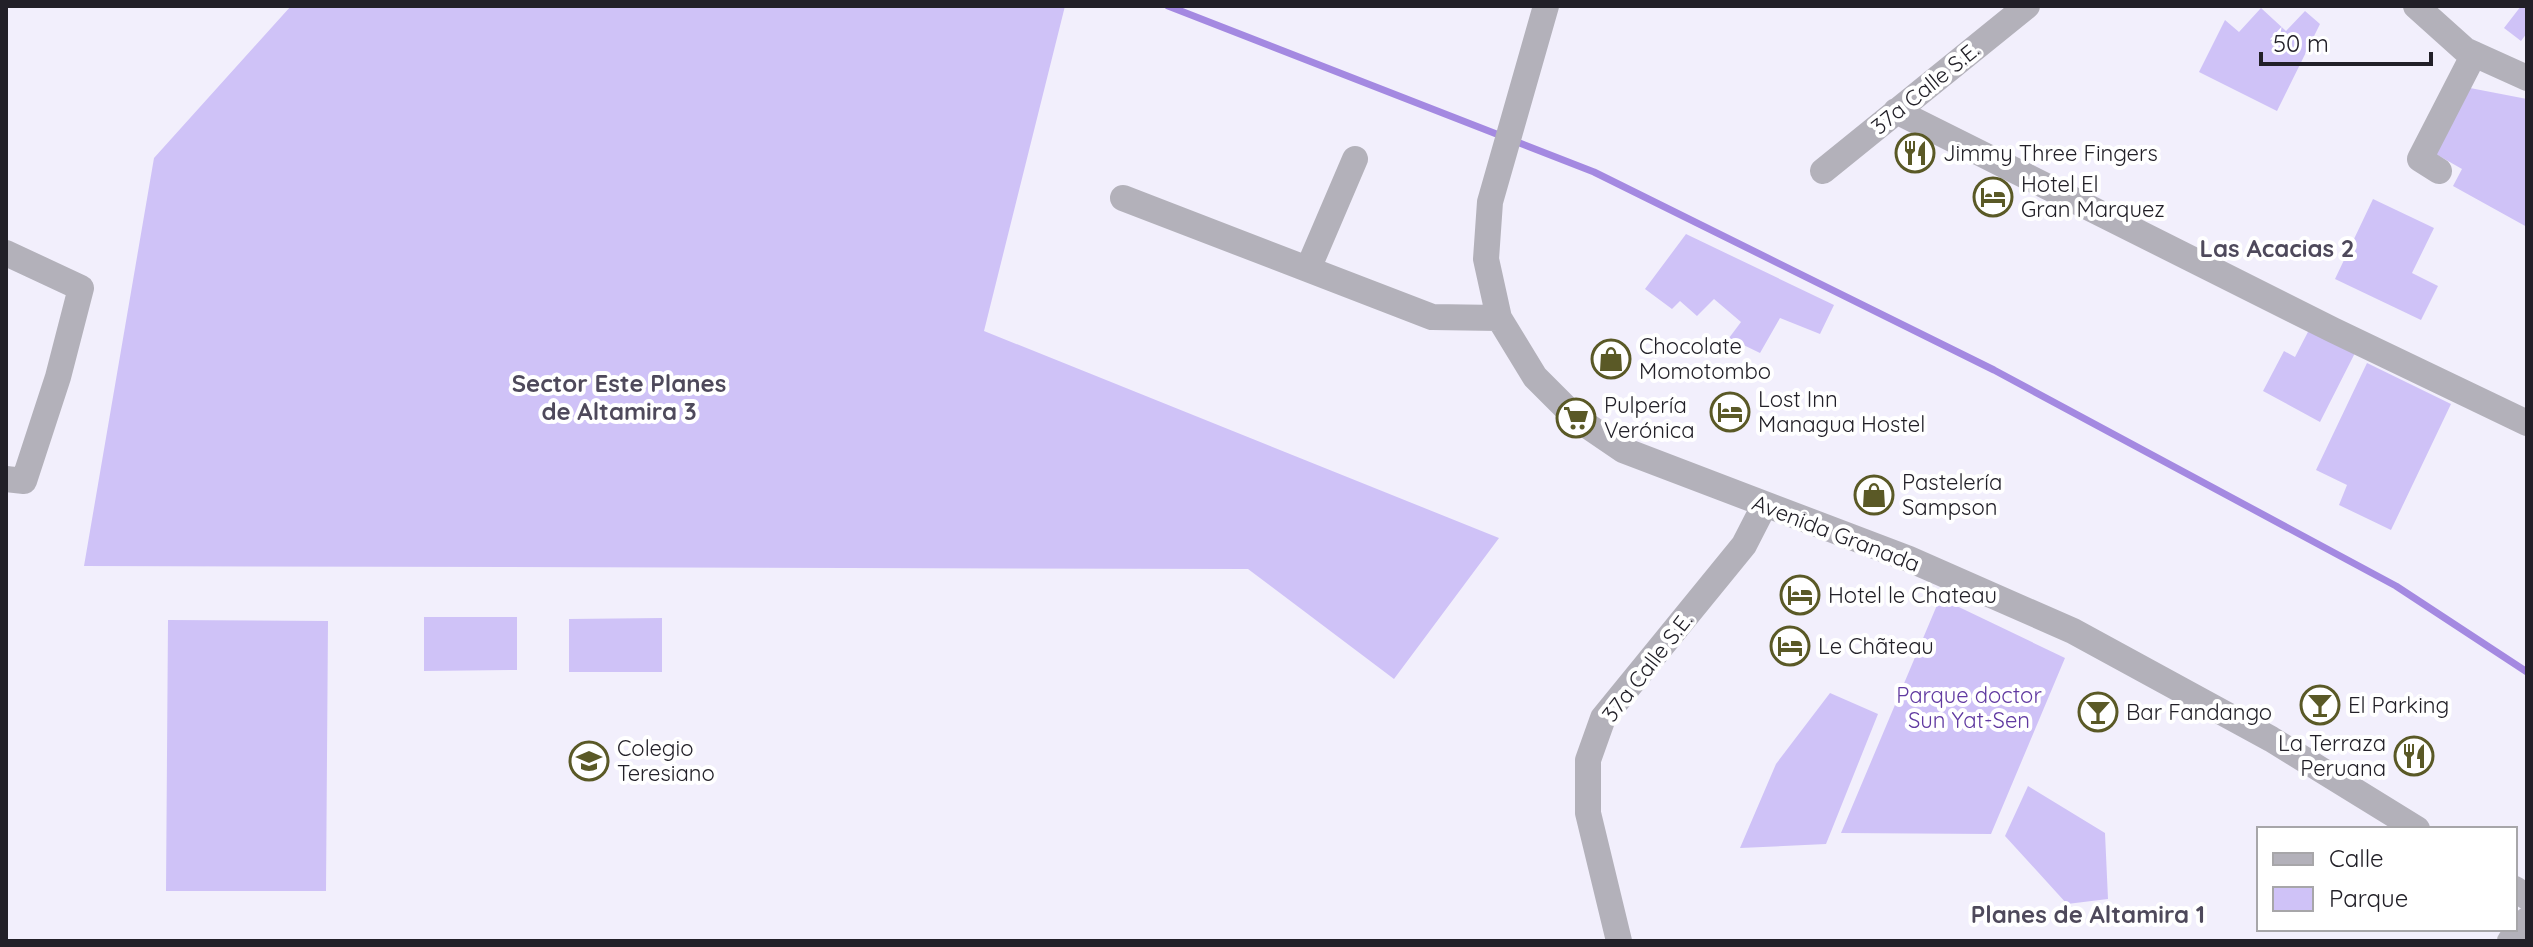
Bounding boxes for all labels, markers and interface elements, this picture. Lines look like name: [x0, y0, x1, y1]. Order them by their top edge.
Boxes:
scale bar: [2261, 16, 2431, 66]
text: 50 m: [2273, 28, 2329, 58]
street label: 37a Calle S.E.: [1865, 36, 1985, 140]
restaurant icon: Jimmy Three Fingers: [1894, 132, 1936, 174]
place label: Jimmy Three Fingers: [1943, 139, 2158, 167]
place label: Hotel El Gran Marquez: [2021, 170, 2165, 223]
hotel icon: Hotel El Gran Marquez: [1972, 176, 2014, 218]
district label: Las Acacias 2: [2200, 233, 2354, 263]
place label: Chocolate Momotombo: [1639, 332, 1771, 385]
shop icon: Chocolate Momotombo: [1590, 338, 1632, 380]
district label: Sector Este Planes de Altamira 3: [512, 368, 726, 426]
place label: Lost Inn Managua Hostel: [1758, 385, 1925, 438]
place label: Pulpería Verónica: [1604, 391, 1694, 444]
hotel icon: Lost Inn Managua Hostel: [1709, 391, 1751, 433]
supermarket icon: Pulpería Verónica: [1555, 397, 1597, 439]
place label: Pastelería Sampson: [1902, 468, 2002, 521]
shop icon: Pastelería Sampson: [1853, 474, 1895, 516]
street label: Avenida Granada: [1748, 488, 1924, 578]
hotel icon: Hotel le Chateau: [1779, 574, 1821, 616]
place label: Hotel le Chateau: [1828, 581, 1997, 609]
street label: 37a Calle S.E.: [1596, 607, 1698, 727]
hotel icon: Le Chãteau: [1769, 625, 1811, 667]
place label: Le Chãteau: [1818, 632, 1934, 660]
park label: Parque doctor Sun Yat-Sen: [1896, 681, 2042, 734]
bar icon: El Parking: [2299, 684, 2341, 726]
bar icon: Bar Fandango: [2077, 691, 2119, 733]
place label: El Parking: [2348, 691, 2449, 719]
place label: Bar Fandango: [2126, 698, 2272, 726]
place label: La Terraza Peruana: [2278, 729, 2386, 782]
place label: Colegio Teresiano: [617, 734, 715, 787]
restaurant icon: La Terraza Peruana: [2393, 735, 2435, 777]
school or university icon: Colegio Teresiano: [568, 740, 610, 782]
legend: [2257, 827, 2517, 931]
text: Calle: [2329, 843, 2384, 873]
text: Parque: [2329, 883, 2408, 913]
district label: Planes de Altamira 1: [1971, 899, 2205, 929]

